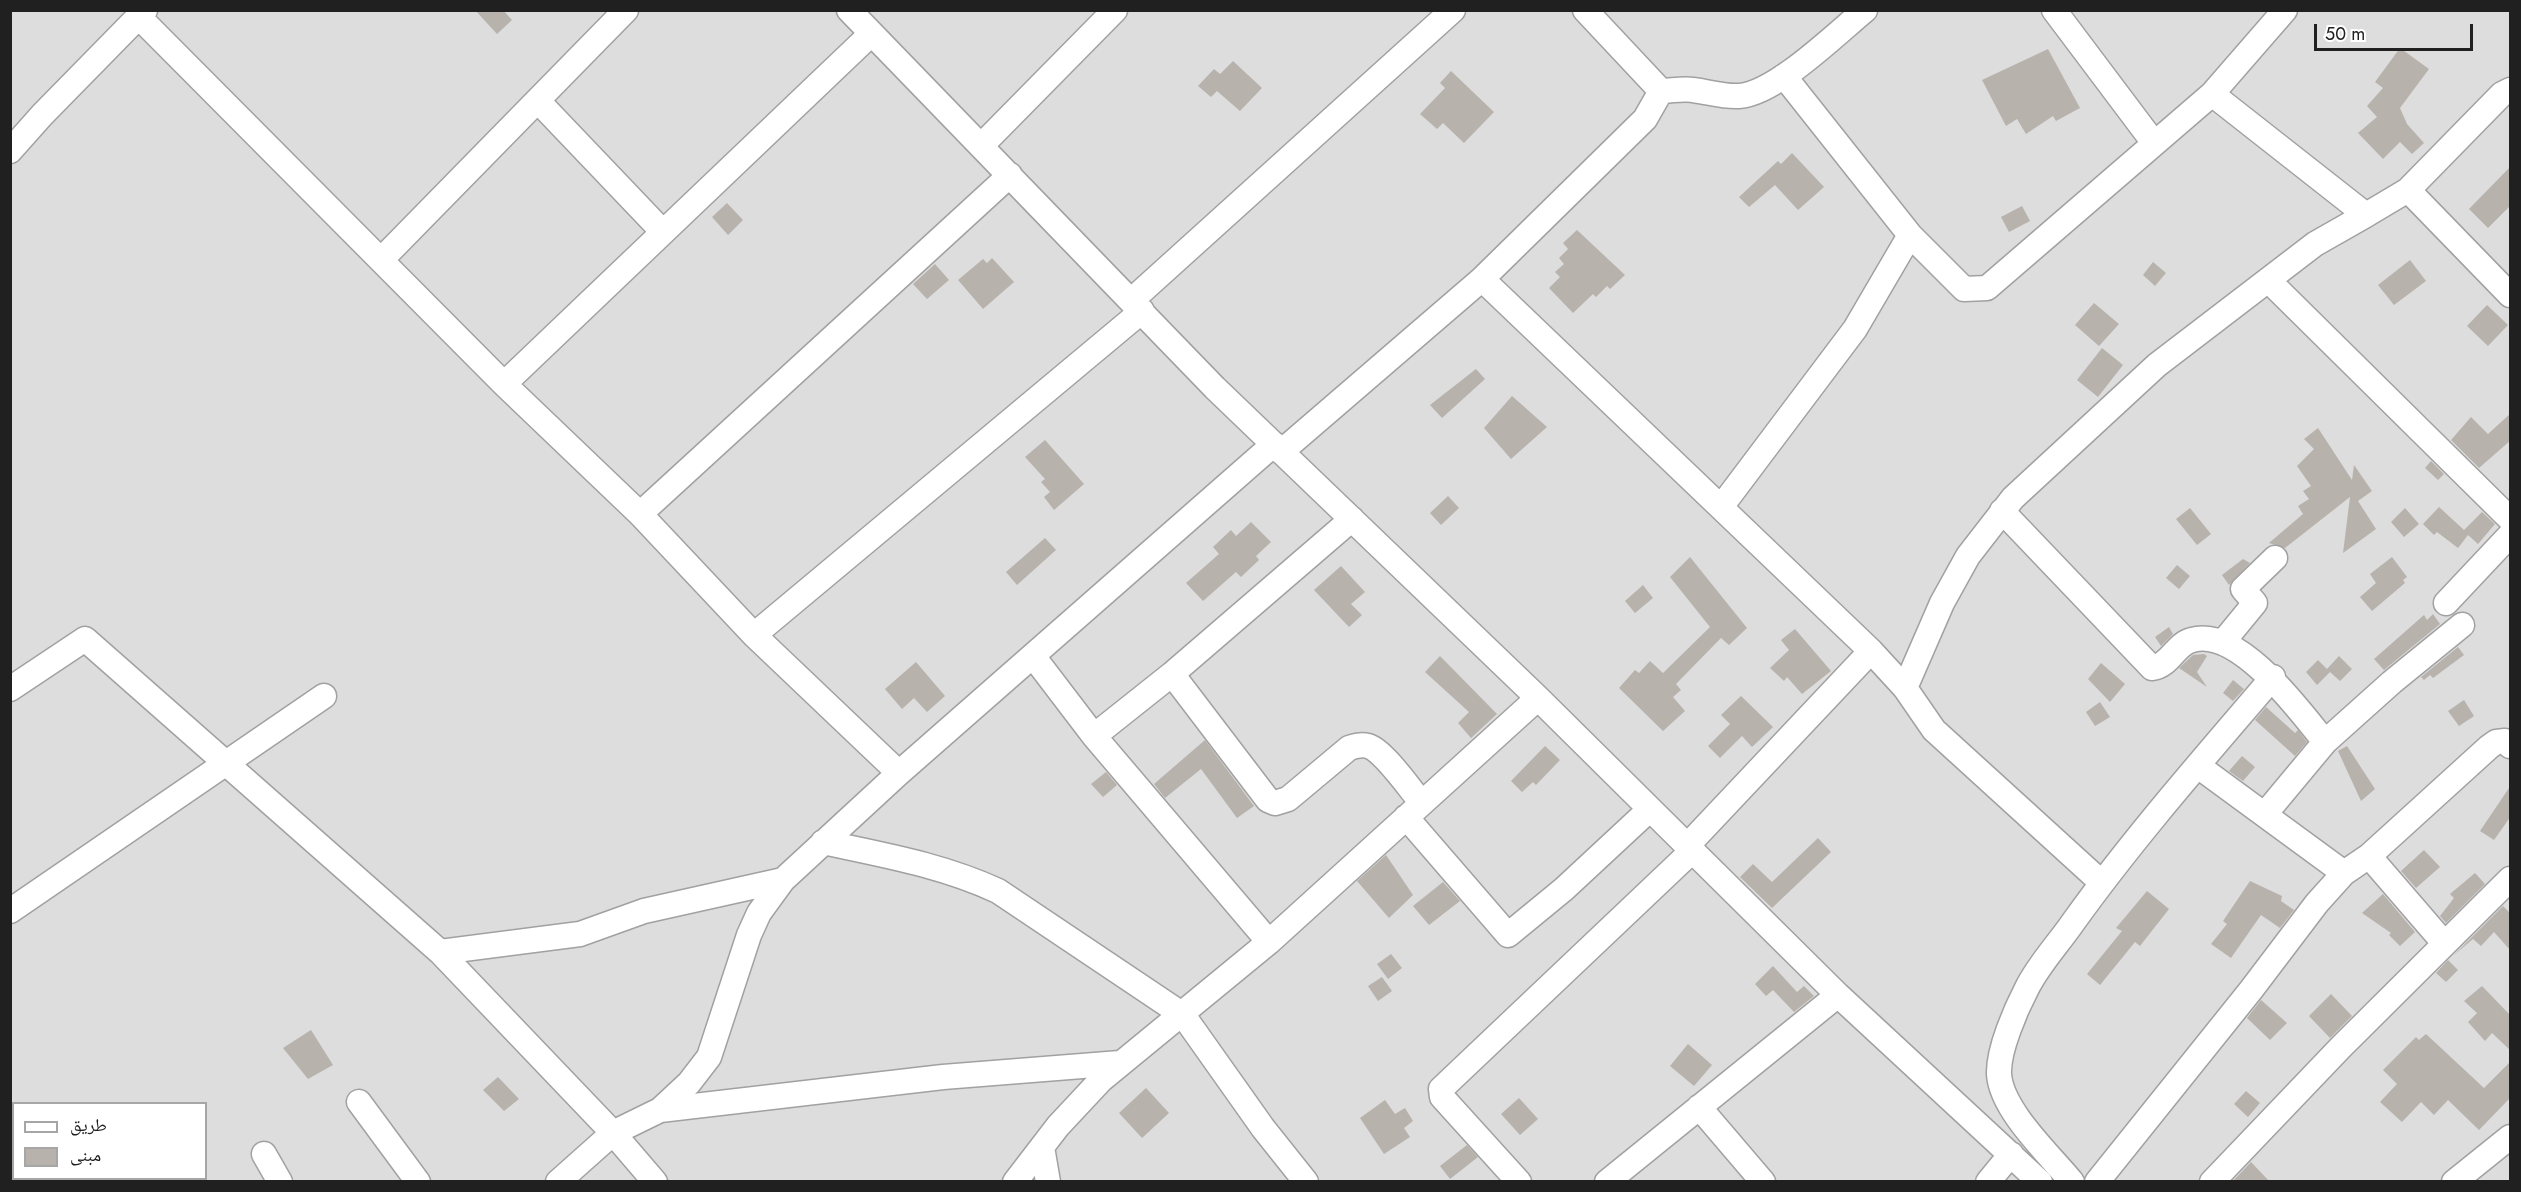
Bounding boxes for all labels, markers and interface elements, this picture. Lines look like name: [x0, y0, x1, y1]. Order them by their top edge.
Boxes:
scale bar: [2317, 12, 2476, 50]
text: 50 m: [2325, 21, 2365, 47]
legend: [12, 1102, 207, 1180]
text: طريق: [70, 1112, 107, 1138]
text: مبنى: [70, 1142, 101, 1168]

